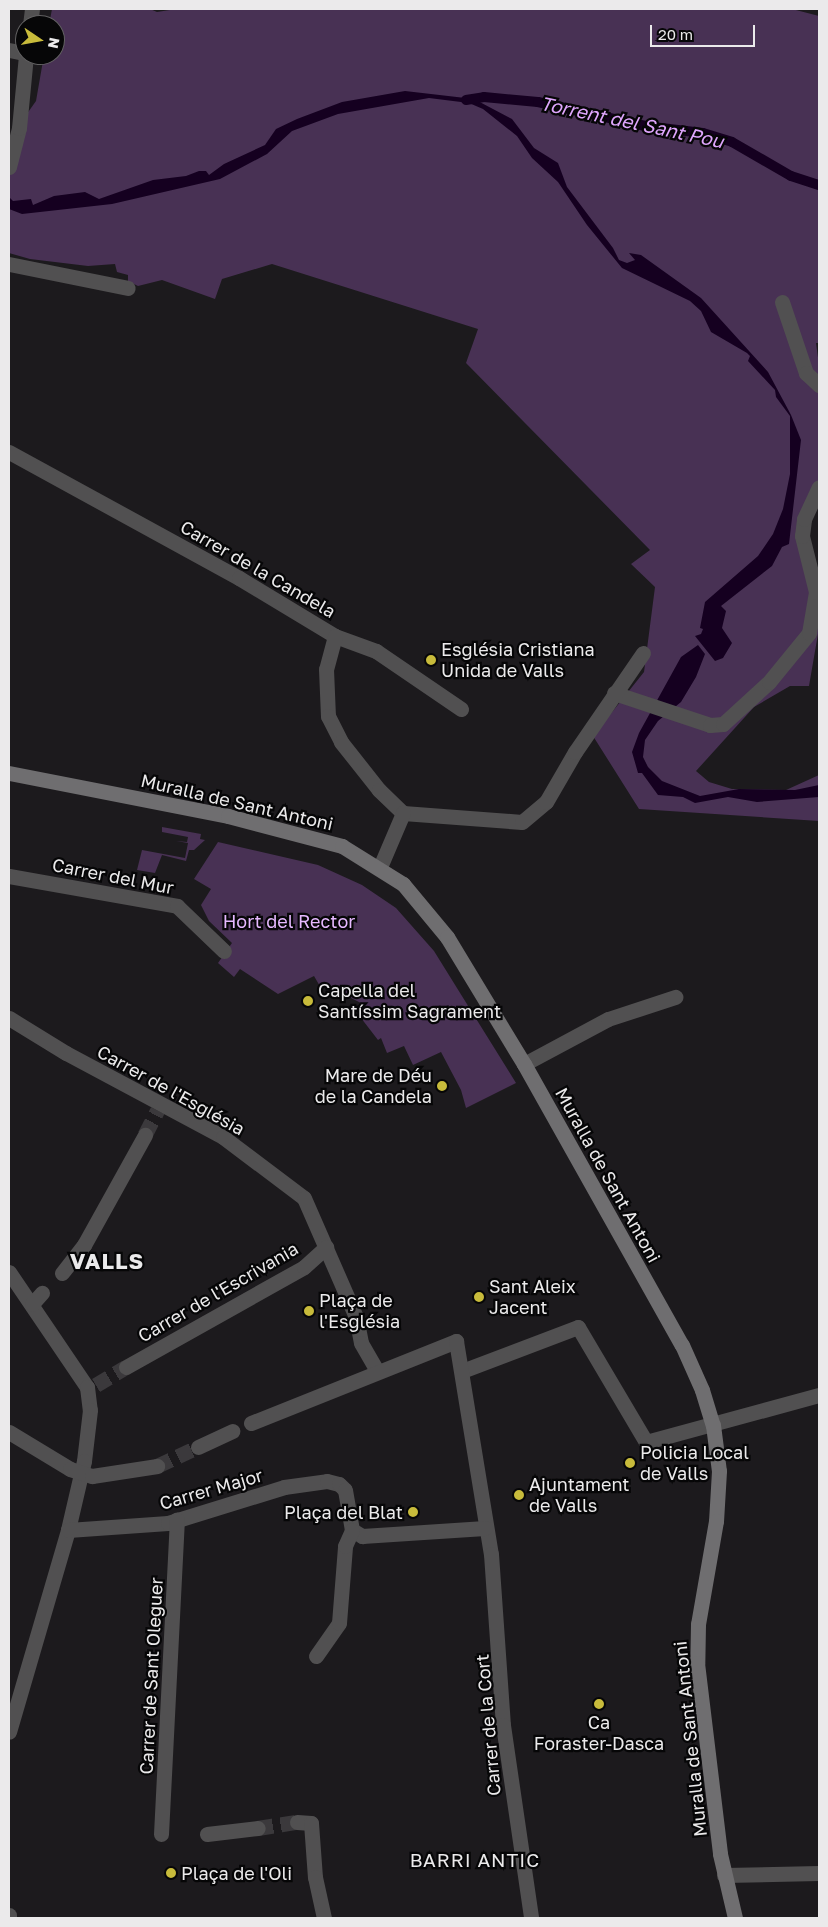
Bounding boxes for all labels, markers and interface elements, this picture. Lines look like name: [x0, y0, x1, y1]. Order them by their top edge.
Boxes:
north arrow: [15, 15, 65, 65]
scale bar: [653, 15, 758, 47]
text: 20 m: [658, 25, 693, 43]
text: N: [45, 36, 64, 50]
water label: Torrent del Sant Pou: [538, 91, 726, 153]
street label: Carrer de la Candela: [177, 516, 339, 622]
place label: Església Cristiana Unida de Valls: [441, 639, 595, 682]
marker: Església Cristiana Unida de Valls: [425, 654, 437, 666]
street label: Muralla de Sant Antoni: [139, 769, 335, 835]
street label: Carrer del Mur: [50, 854, 176, 898]
park label: Hort del Rector: [223, 910, 355, 932]
place label: Capella del Santíssim Sagrament: [318, 980, 501, 1022]
marker: Capella del Santíssim Sagrament: [302, 995, 314, 1007]
street label: Carrer de l'Església: [93, 1040, 249, 1140]
place label: Mare de Déu de la Candela: [315, 1065, 432, 1108]
marker: Mare de Déu de la Candela: [436, 1080, 448, 1092]
street label: Muralla de Sant Antoni: [551, 1084, 665, 1266]
street label: Carrer de l'Escrivania: [134, 1237, 302, 1347]
district label: VALLS: [69, 1248, 145, 1274]
place label: Sant Aleix Jacent: [489, 1276, 576, 1318]
place label: Plaça de l'Església: [319, 1290, 400, 1332]
marker: Sant Aleix Jacent: [473, 1291, 485, 1303]
marker: Plaça de l'Església: [303, 1305, 315, 1317]
place label: Policia Local de Valls: [640, 1442, 749, 1485]
marker: Policia Local de Valls: [624, 1457, 636, 1469]
street label: Carrer Major: [157, 1464, 265, 1514]
place label: Ajuntament de Valls: [529, 1474, 629, 1516]
marker: Ajuntament de Valls: [513, 1489, 525, 1501]
place label: Plaça del Blat: [284, 1501, 403, 1523]
marker: Plaça del Blat: [407, 1506, 419, 1518]
street label: Carrer de Sant Oleguer: [135, 1577, 167, 1775]
street label: Muralla de Sant Antoni: [669, 1640, 711, 1838]
street label: Carrer de la Cort: [471, 1653, 505, 1797]
marker: Ca Foraster-Dasca: [593, 1698, 605, 1710]
place label: Ca Foraster-Dasca: [534, 1712, 664, 1755]
district label: BARRI ANTIC: [408, 1849, 542, 1871]
place label: Plaça de l'Oli: [181, 1862, 292, 1884]
marker: Plaça de l'Oli: [165, 1867, 177, 1879]

